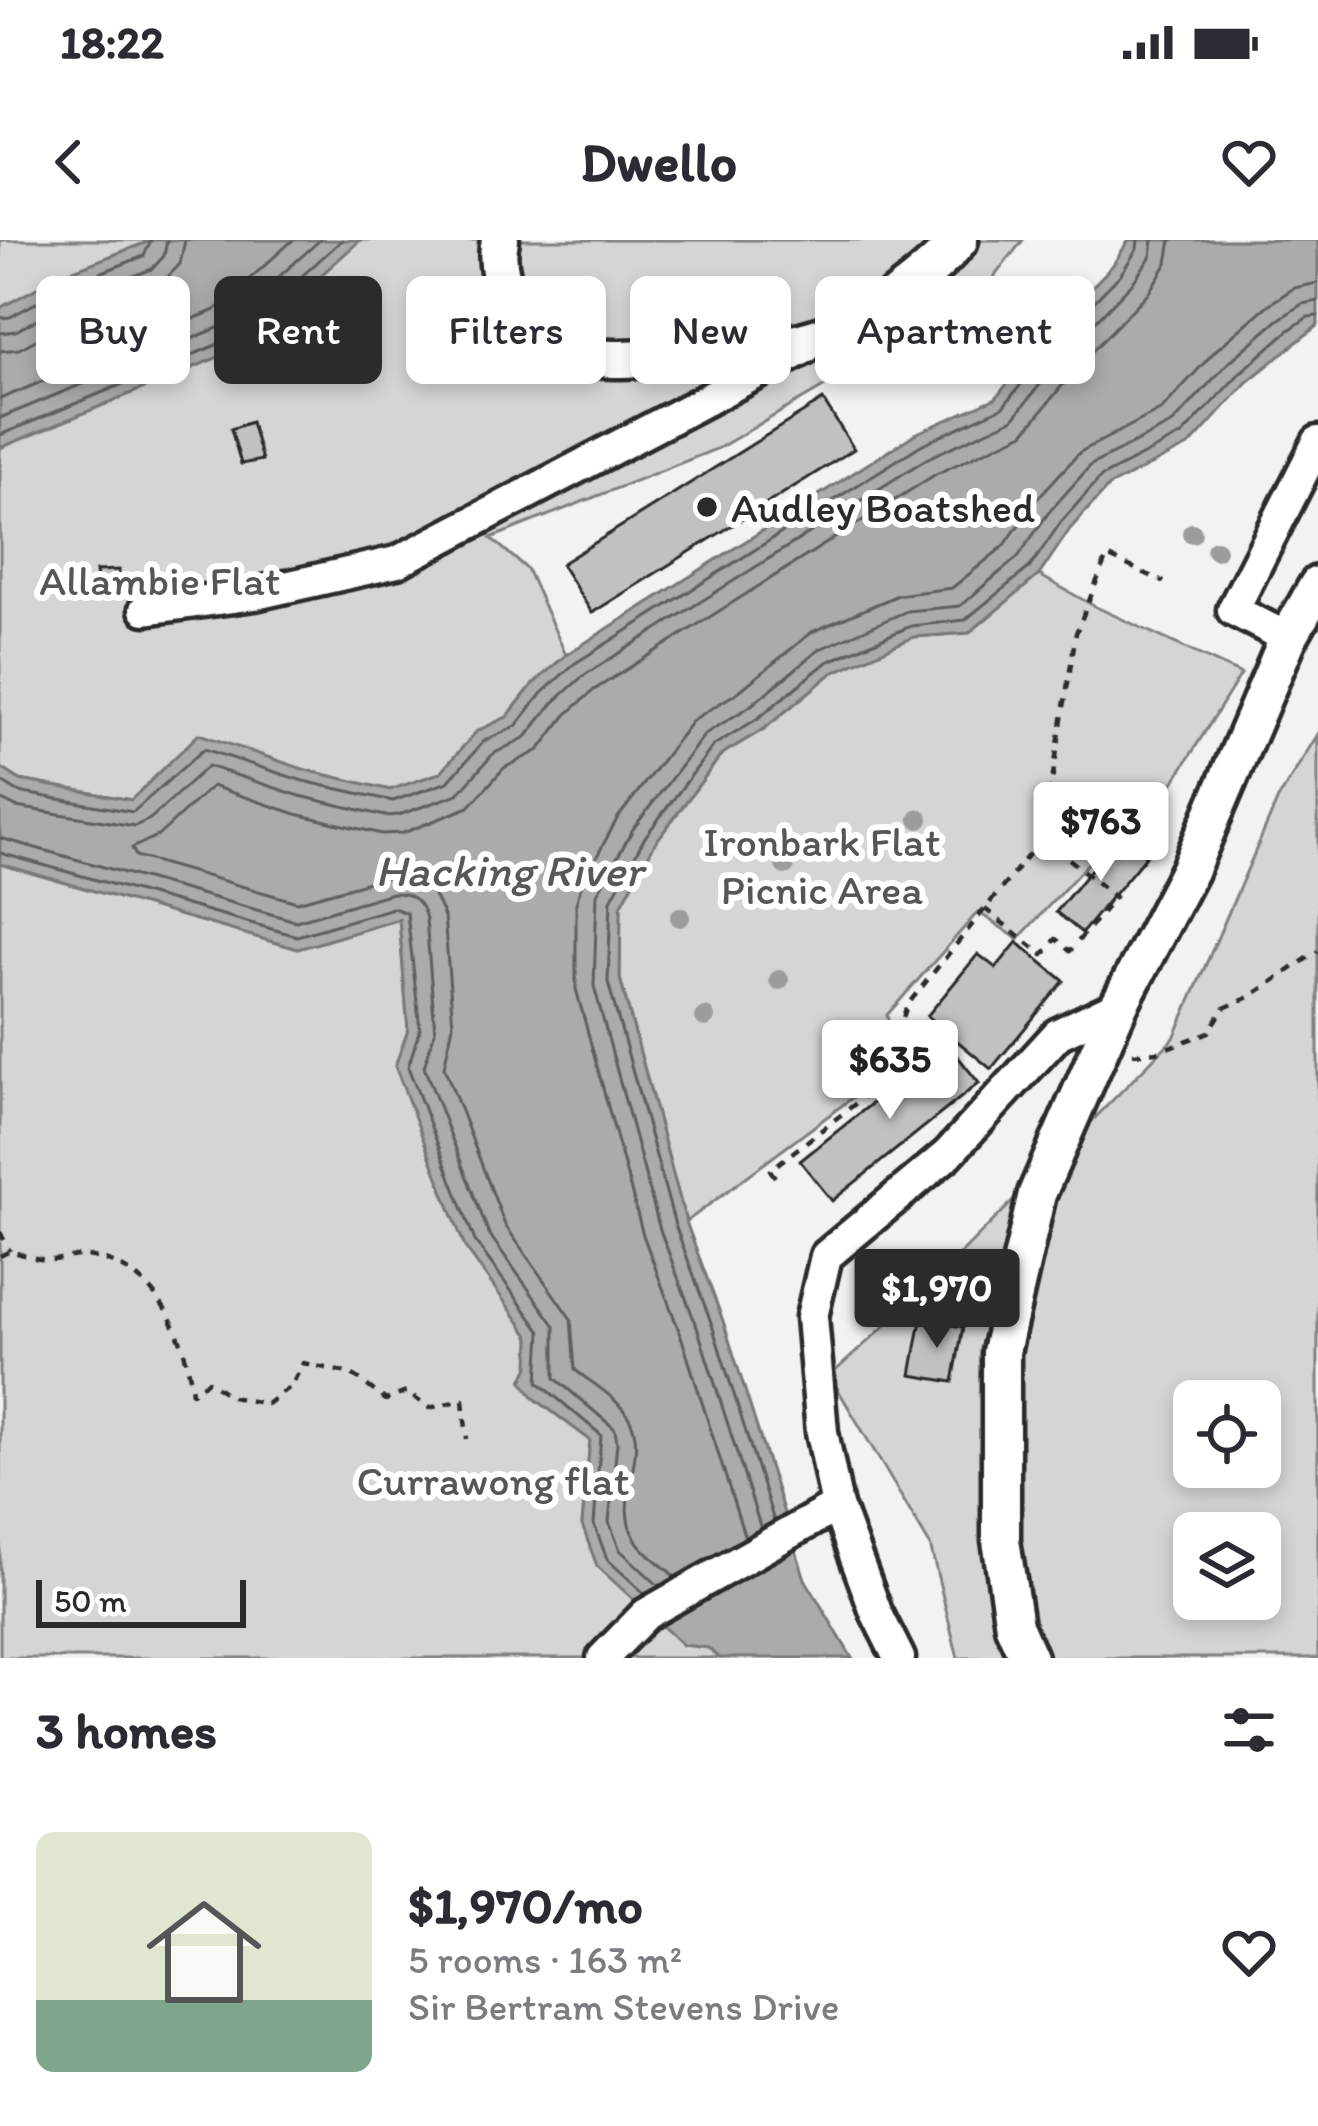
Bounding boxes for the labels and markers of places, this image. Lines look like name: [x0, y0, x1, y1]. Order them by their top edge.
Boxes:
place label: Audley Boatshed: [731, 482, 1035, 533]
marker: Audley Boatshed: [694, 494, 720, 520]
pin: $763: [1030, 782, 1172, 884]
pin: $635: [819, 1020, 961, 1122]
pin: $1,970: [839, 1249, 1035, 1351]

